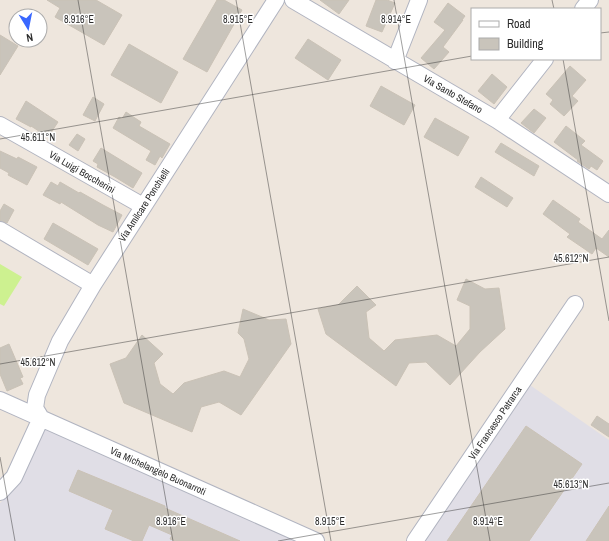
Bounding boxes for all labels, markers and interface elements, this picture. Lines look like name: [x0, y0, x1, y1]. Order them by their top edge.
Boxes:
north arrow: [8, 8, 48, 48]
legend: [471, 8, 601, 60]
text: 8.916°E: [64, 13, 94, 26]
text: 8.915°E: [223, 13, 253, 26]
text: 8.914°E: [381, 13, 411, 26]
text: Road: [507, 16, 531, 32]
text: N: [25, 30, 34, 45]
text: Building: [507, 36, 544, 52]
street label: Via Santo Stefano: [421, 72, 485, 116]
text: 45.611°N: [21, 131, 55, 144]
street label: Via Luigi Boccherini: [47, 148, 117, 196]
street label: Via Amilcare Ponchielli: [115, 166, 173, 244]
text: 45.612°N: [554, 252, 589, 265]
text: 45.612°N: [21, 356, 56, 369]
street label: Via Francesco Petrarca: [466, 383, 525, 462]
street label: Via Michelangelo Buonarroti: [108, 444, 208, 498]
text: 45.613°N: [554, 478, 589, 491]
text: 8.916°E: [156, 515, 186, 528]
text: 8.915°E: [315, 515, 345, 528]
text: 8.914°E: [473, 515, 503, 528]

